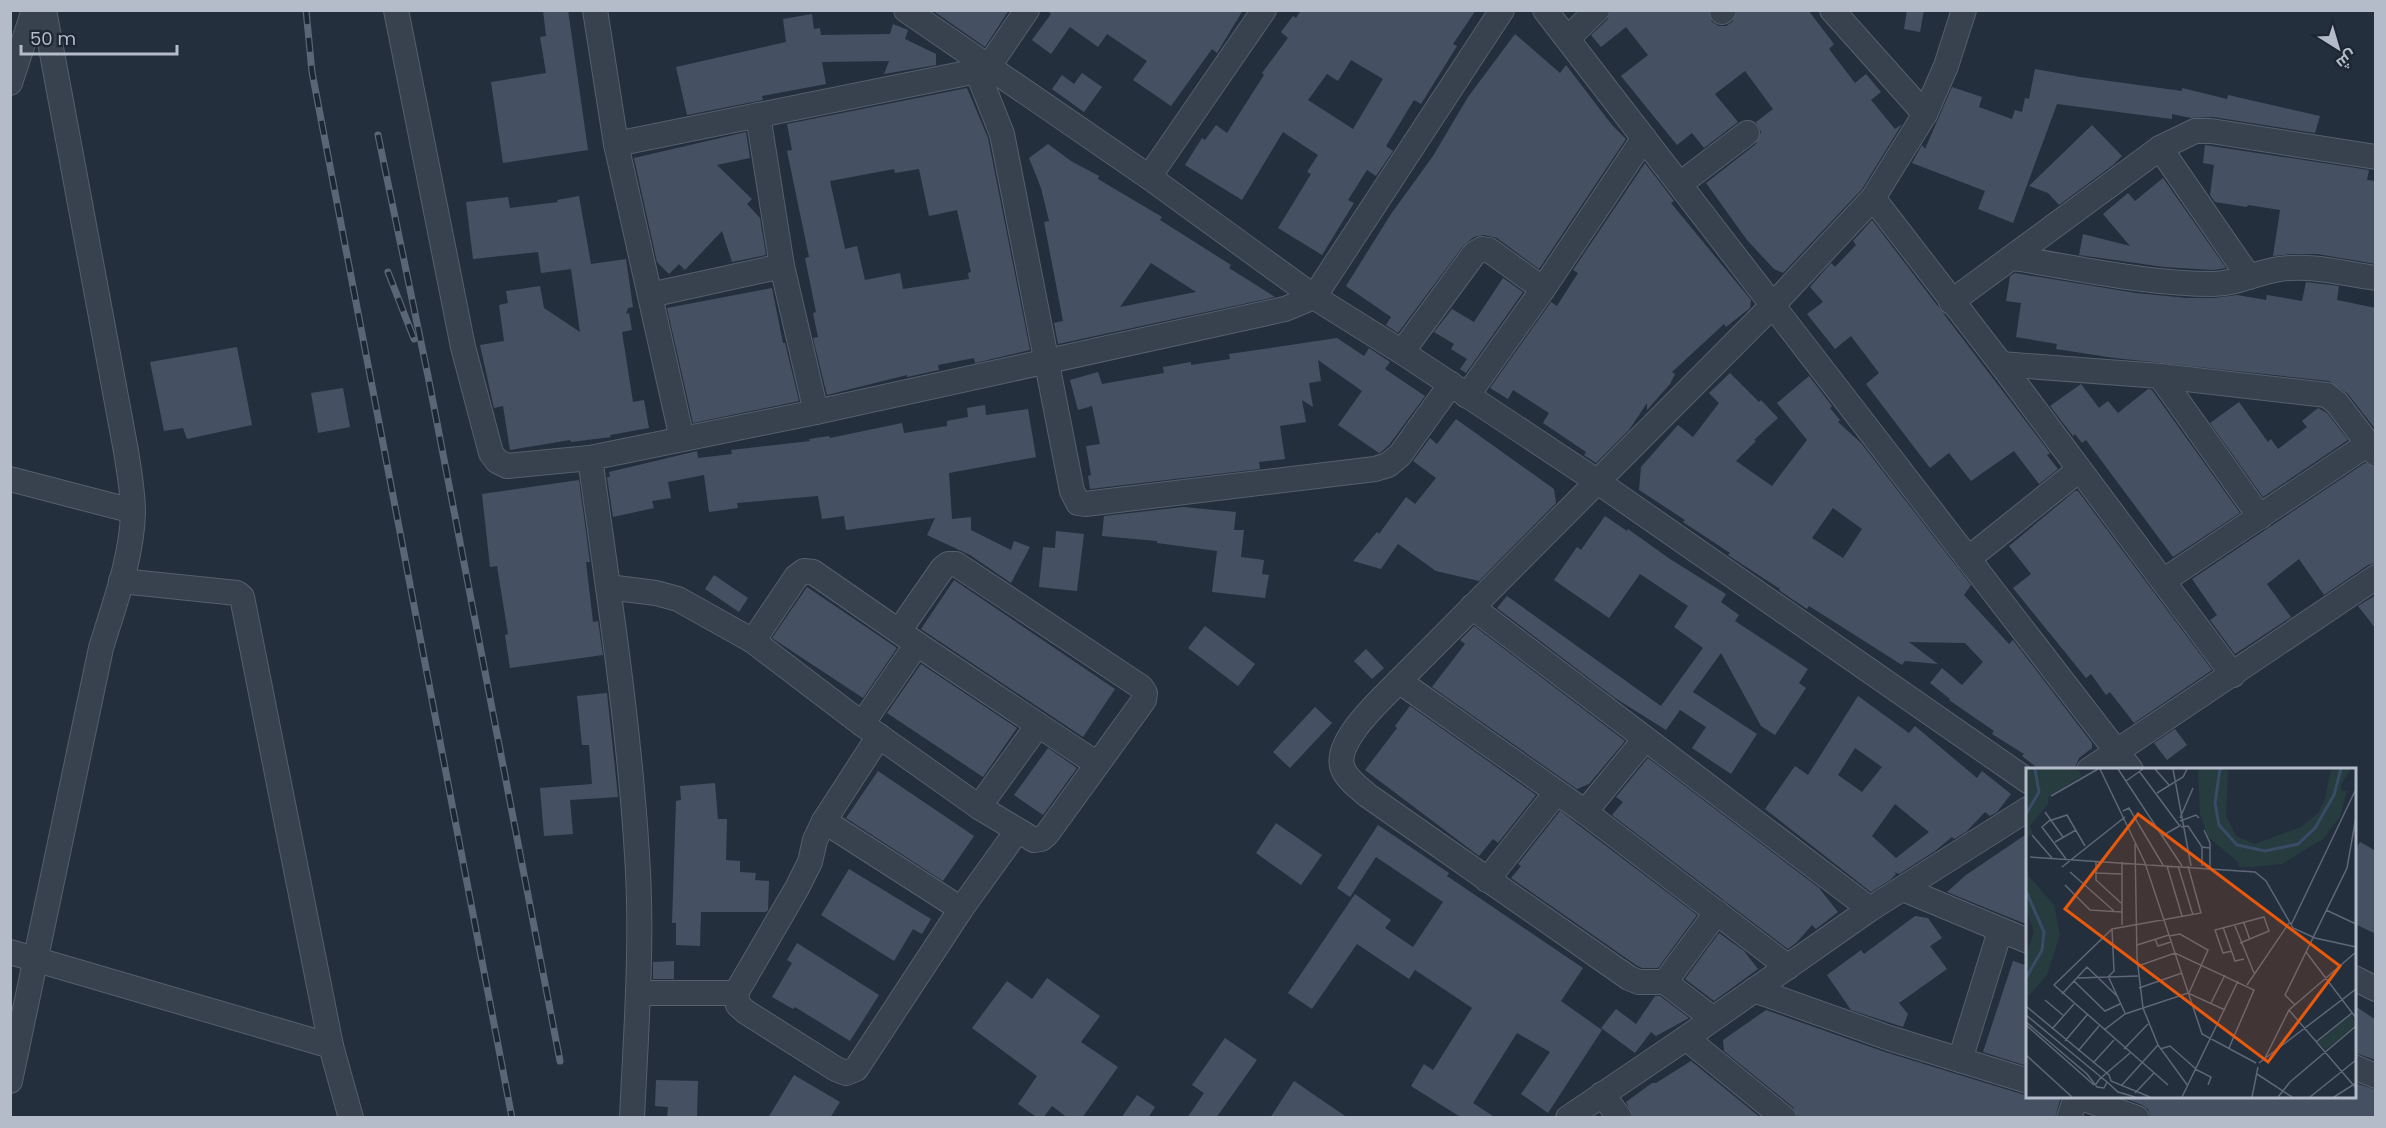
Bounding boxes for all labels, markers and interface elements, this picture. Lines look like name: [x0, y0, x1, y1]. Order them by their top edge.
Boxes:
scale bar: [21, 18, 177, 56]
north arrow: [2308, 18, 2368, 78]
text: 50 m: [30, 26, 76, 51]
text: ش: [2332, 44, 2362, 75]
inset map: [2026, 768, 2356, 1098]

